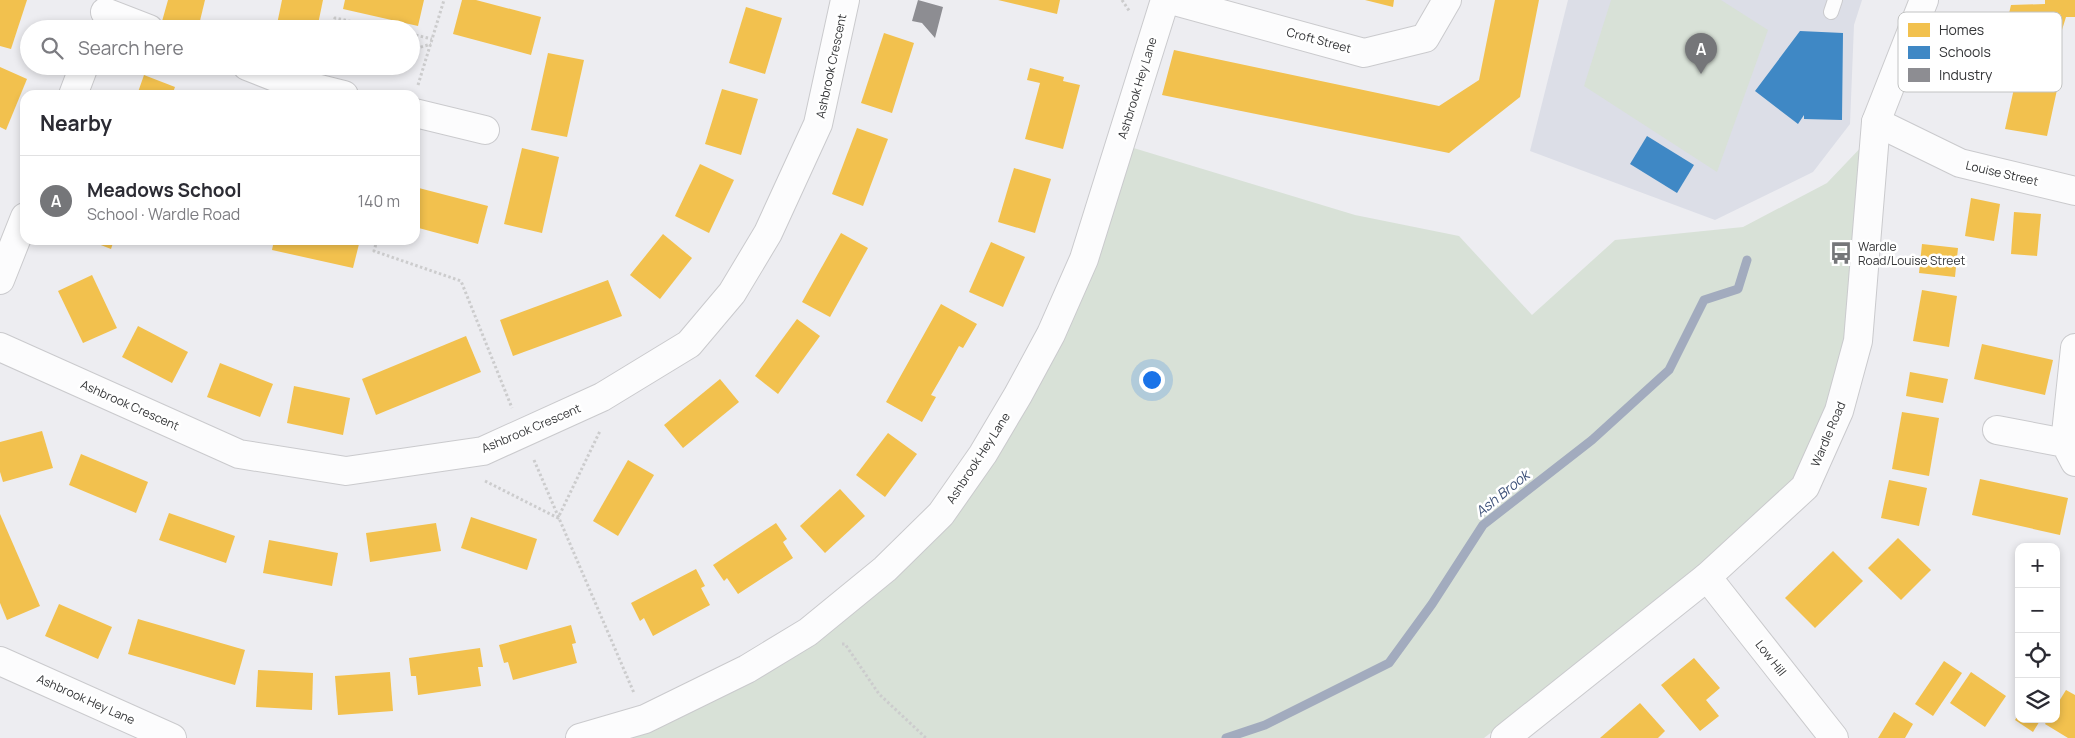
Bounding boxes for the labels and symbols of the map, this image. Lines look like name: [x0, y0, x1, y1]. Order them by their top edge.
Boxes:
street label: Ashbrook Crescent: [812, 12, 850, 120]
legend: [1898, 12, 2062, 92]
text: Homes: [1939, 20, 1984, 39]
street label: Croft Street: [1285, 23, 1354, 57]
pin: A: [1685, 33, 1717, 74]
street label: Ashbrook Hey Lane: [1113, 35, 1161, 141]
text: Schools: [1939, 42, 1991, 61]
text: Industry: [1939, 65, 1993, 84]
street label: Louise Street: [1964, 156, 2040, 190]
place label: Wardle Road/Louise Street: [1858, 238, 1965, 269]
bus stop icon: Wardle Road/Louise Street: [1828, 240, 1854, 266]
your location: [1139, 367, 1165, 393]
street label: Ashbrook Crescent: [78, 376, 182, 434]
street label: Ashbrook Crescent: [479, 399, 583, 457]
street label: Wardle Road: [1807, 399, 1849, 469]
street label: Ashbrook Hey Lane: [942, 409, 1014, 507]
water label: Ash Brook: [1471, 464, 1535, 521]
street label: Low Hill: [1752, 637, 1790, 679]
street label: Ashbrook Hey Lane: [34, 670, 138, 728]

